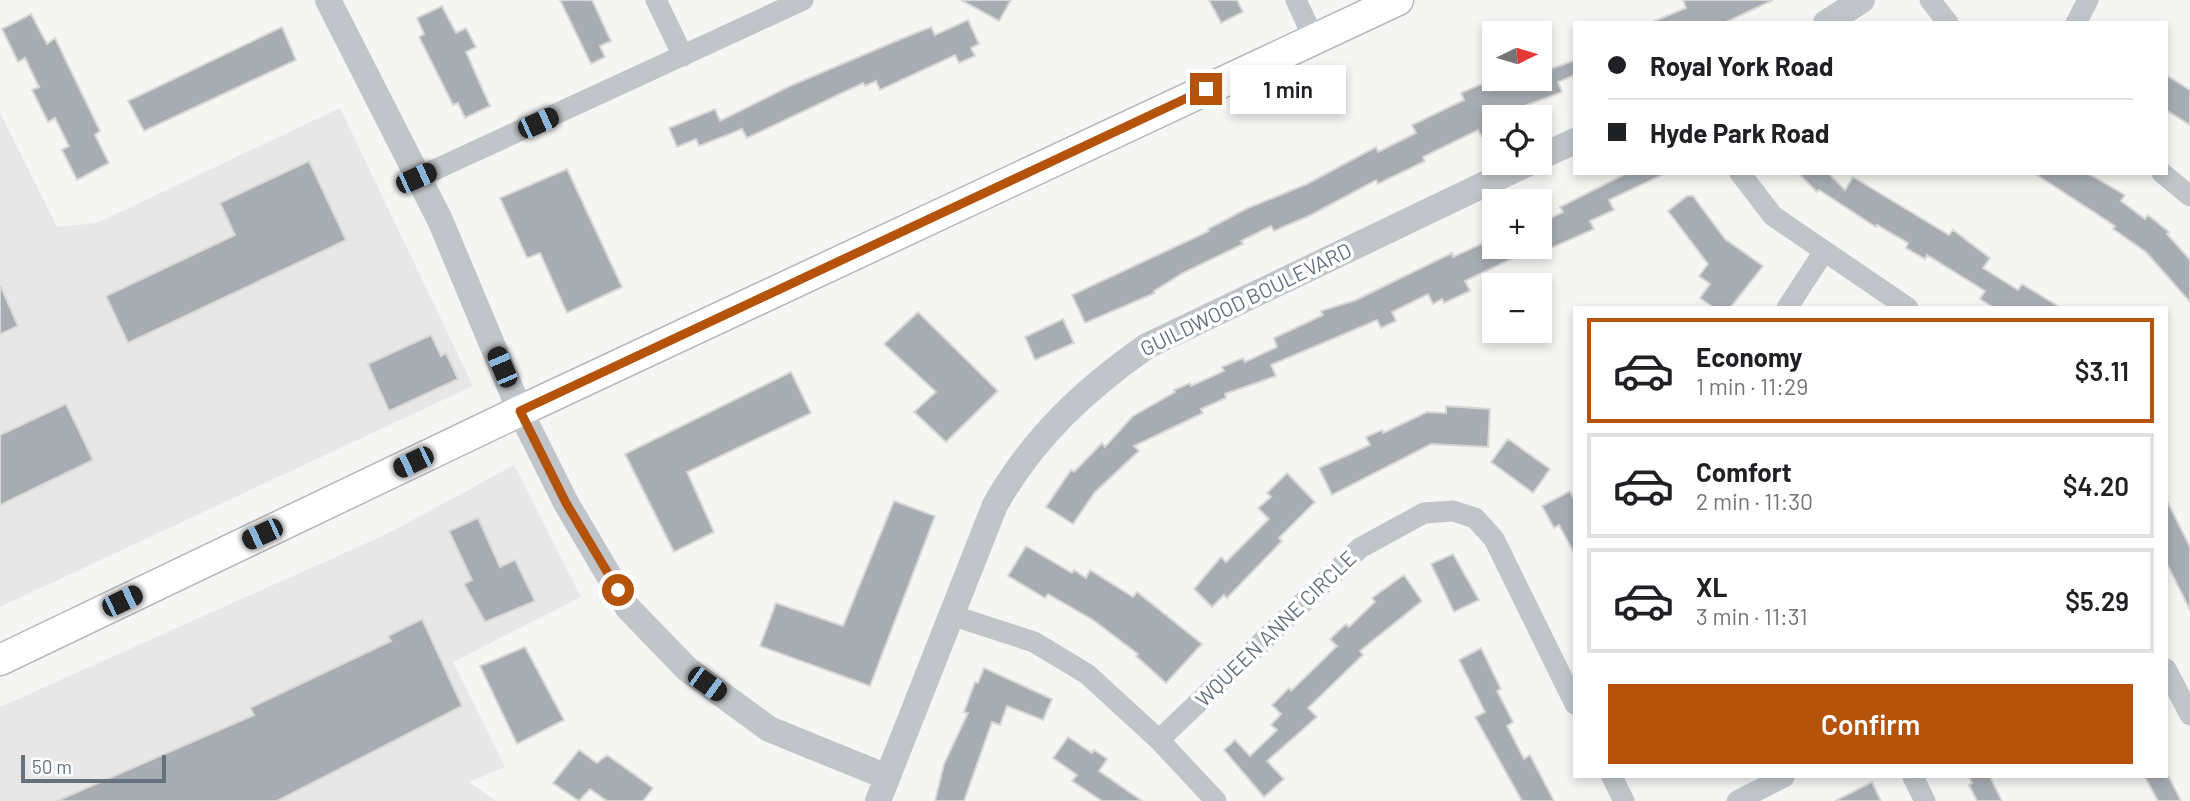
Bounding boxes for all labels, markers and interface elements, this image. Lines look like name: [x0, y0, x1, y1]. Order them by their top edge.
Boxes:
north arrow: [1482, 21, 1552, 91]
map controls: [1482, 21, 1552, 343]
text: Royal York Road: [1650, 50, 1833, 81]
callout: 1 min: [1230, 64, 1346, 114]
route end: [1190, 73, 1222, 105]
text: 1 min: [1263, 75, 1313, 103]
car: [515, 105, 562, 141]
button: locate: [1482, 105, 1552, 175]
text: Hyde Park Road: [1650, 117, 1829, 148]
car: [393, 160, 440, 196]
button: +: [1482, 189, 1552, 259]
street label: GUILDWOOD BOULEVARD: [1136, 237, 1355, 361]
button: −: [1482, 273, 1552, 343]
icon: car: [1612, 339, 1675, 402]
text: Economy: [1696, 341, 1802, 372]
car: [485, 344, 520, 390]
text: $3.11: [2075, 355, 2129, 386]
text: 1 min · 11:29: [1696, 372, 1808, 400]
car: [390, 443, 437, 481]
icon: car: [1612, 454, 1675, 517]
text: Comfort: [1696, 456, 1792, 487]
text: $4.20: [2063, 470, 2129, 501]
text: 2 min · 11:30: [1696, 487, 1813, 515]
car: [239, 516, 286, 552]
street label: WQUEEN ANNE CIRCLE: [1190, 545, 1360, 711]
icon: car: [1612, 569, 1675, 632]
text: XL: [1696, 571, 1727, 602]
route start: [602, 574, 634, 606]
car: [99, 582, 146, 620]
text: $5.29: [2065, 585, 2129, 616]
text: 3 min · 11:31: [1696, 602, 1807, 630]
car: [684, 663, 731, 705]
button: Confirm: [1608, 684, 2133, 764]
scale bar: [21, 752, 166, 784]
text: 50 m: [32, 755, 72, 778]

